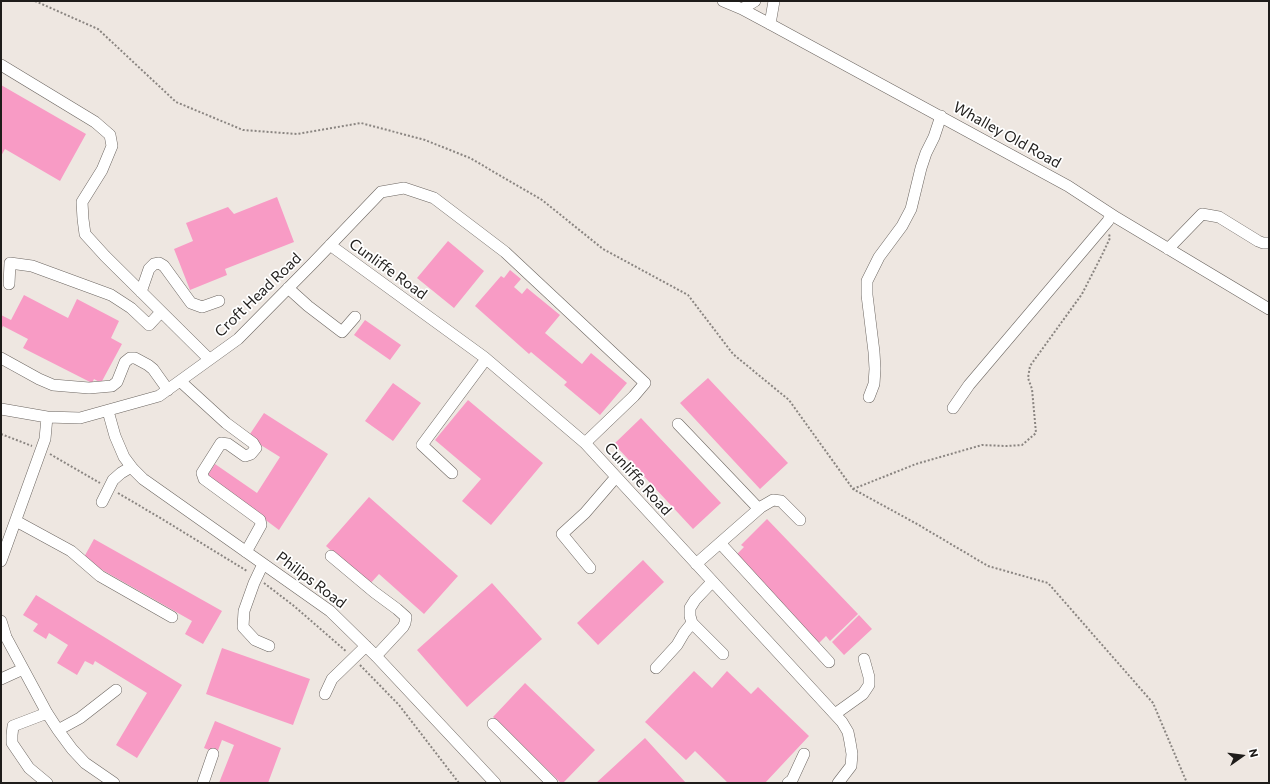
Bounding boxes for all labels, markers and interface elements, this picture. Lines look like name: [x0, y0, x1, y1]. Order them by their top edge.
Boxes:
street label: Whalley Old Road: [950, 98, 1064, 172]
street label: Cunliffe Road: [346, 235, 430, 303]
street label: Croft Head Road: [211, 249, 305, 341]
street label: Cunliffe Road: [601, 439, 675, 519]
street label: Philips Road: [272, 548, 350, 612]
north arrow: [1222, 736, 1262, 776]
text: N: [1247, 747, 1261, 759]

